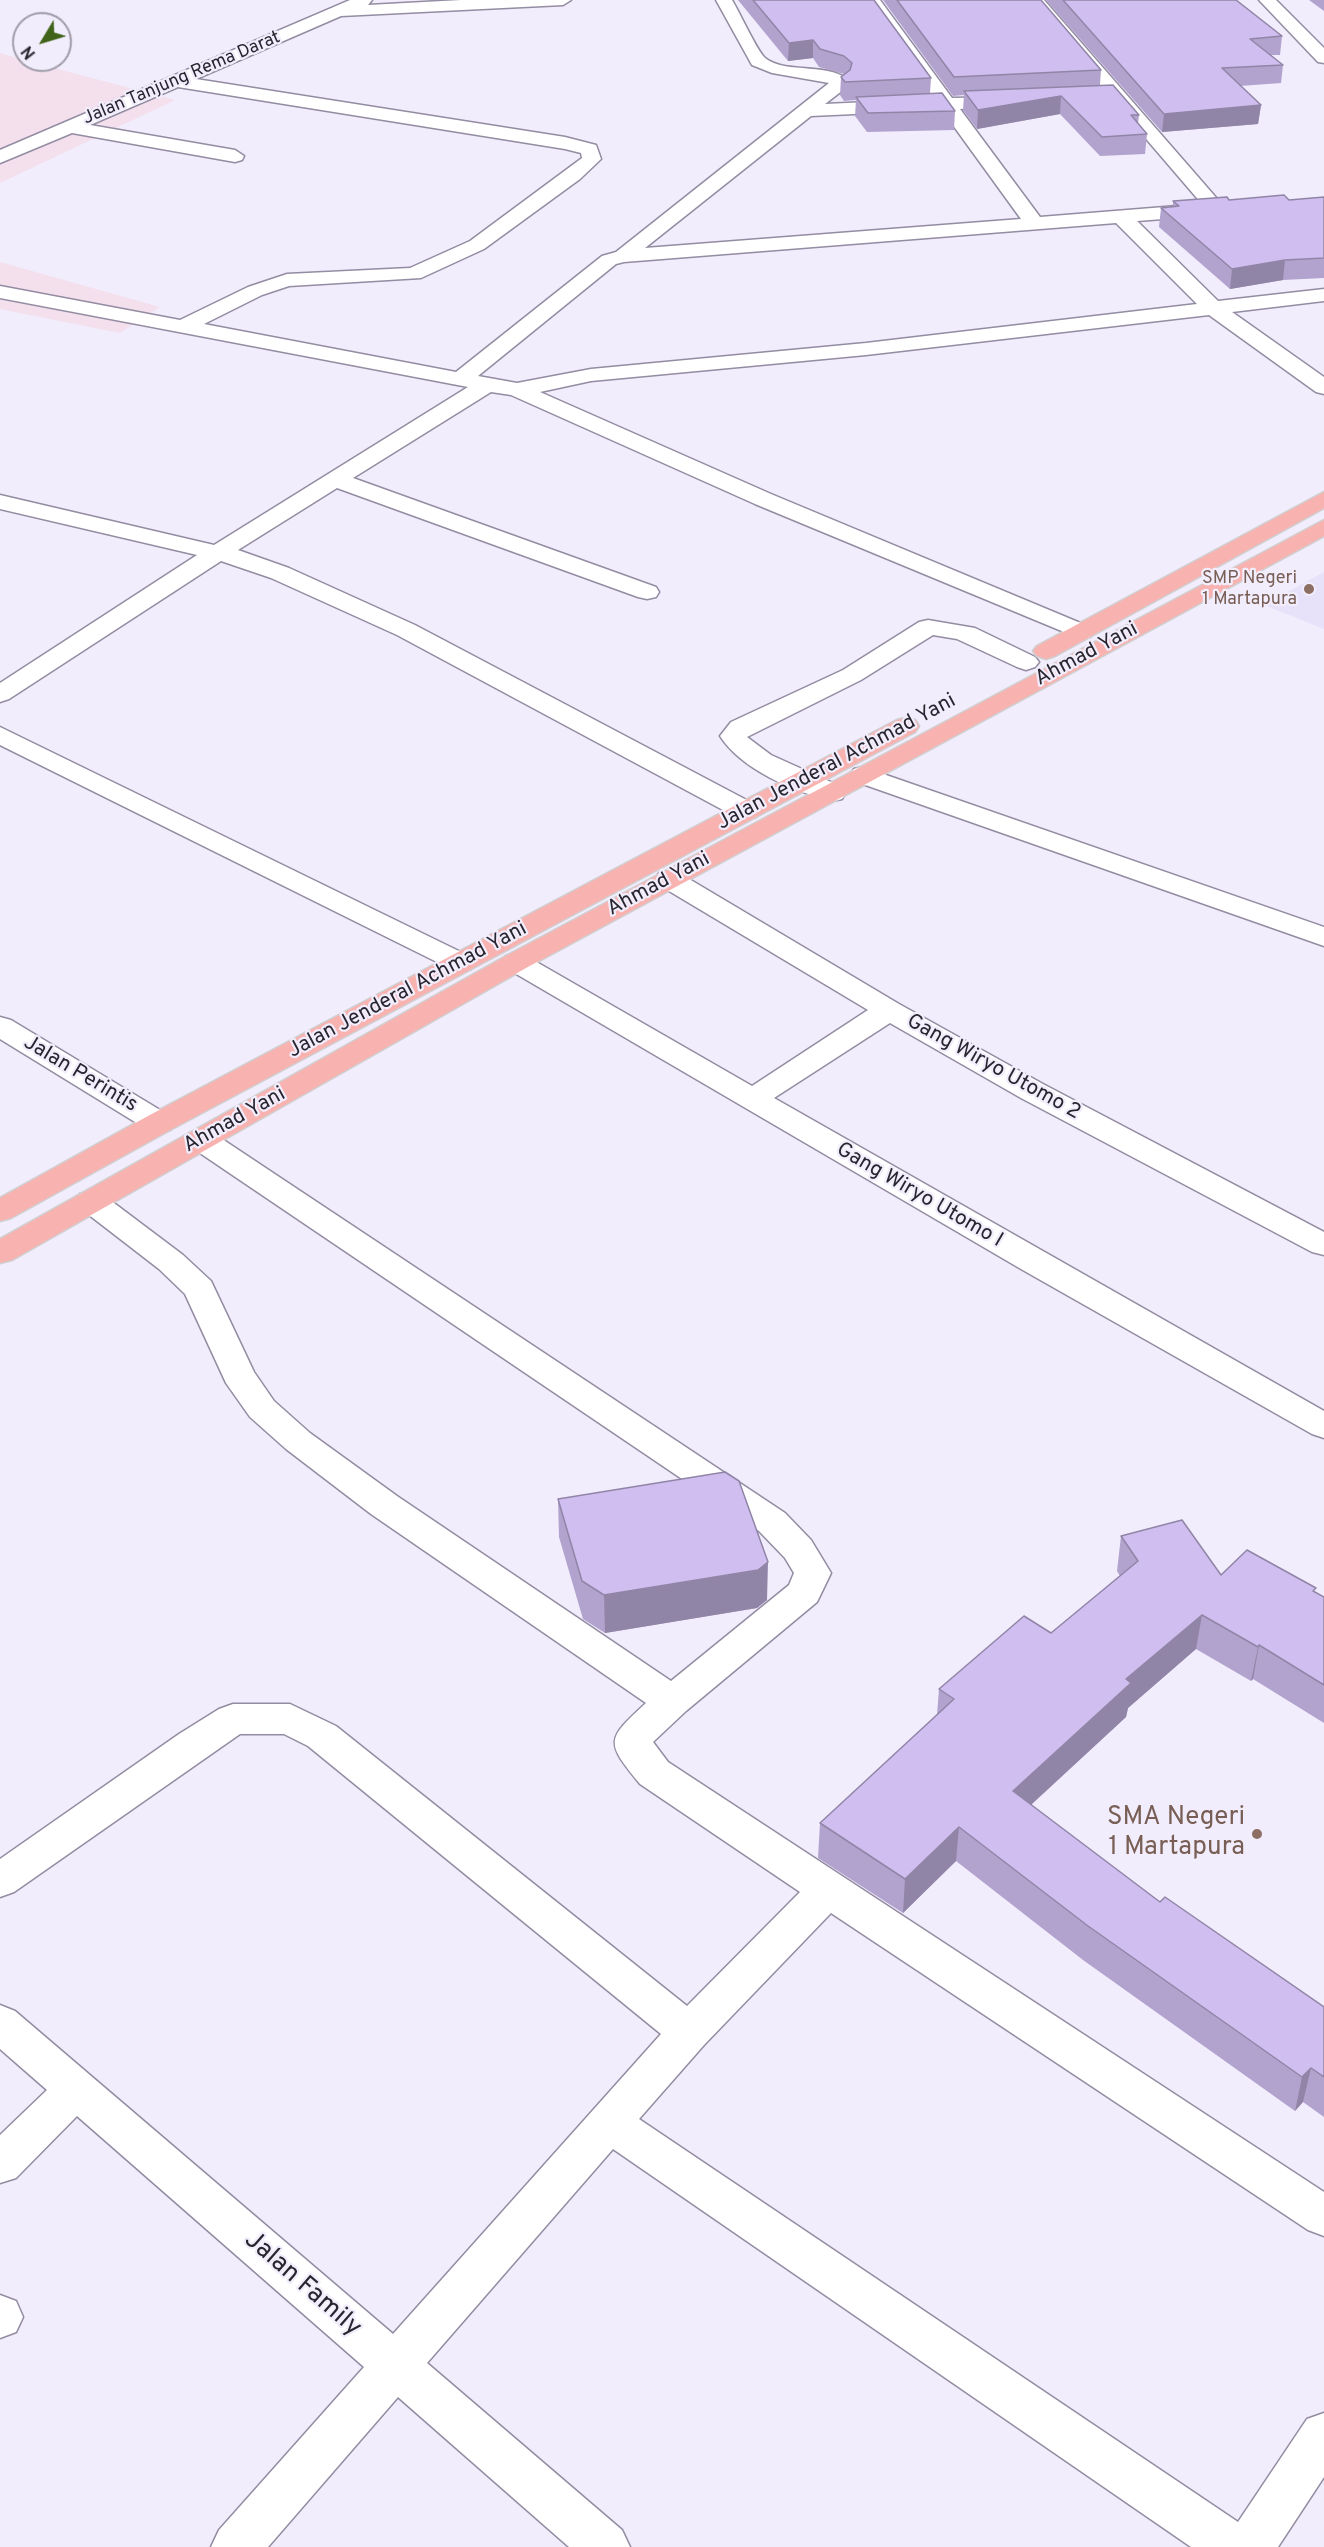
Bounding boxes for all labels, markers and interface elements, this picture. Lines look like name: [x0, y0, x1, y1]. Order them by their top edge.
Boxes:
north arrow: [12, 12, 72, 72]
street label: Jalan Tanjung Rema Darat: [80, 28, 284, 130]
text: N: [18, 41, 41, 63]
place label: SMP Negeri 1 Martapura: [1202, 568, 1297, 610]
marker: SMP Negeri 1 Martapura: [1302, 582, 1316, 596]
street label: Ahmad Yani: [1031, 617, 1143, 693]
street label: Jalan Jenderal Achmad Yani: [713, 689, 961, 837]
street label: Ahmad Yani: [603, 847, 715, 923]
street label: Jalan Jenderal Achmad Yani: [284, 917, 532, 1065]
street label: Gang Wiryo Utomo 2: [902, 1010, 1084, 1126]
street label: Jalan Perintis: [18, 1031, 142, 1119]
street label: Ahmad Yani: [180, 1083, 290, 1159]
street label: Gang Wiryo Utomo I: [831, 1138, 1007, 1254]
place label: SMA Negeri 1 Martapura: [1107, 1803, 1245, 1864]
marker: SMA Negeri 1 Martapura: [1250, 1827, 1264, 1841]
street label: Jalan Family: [237, 2226, 367, 2344]

